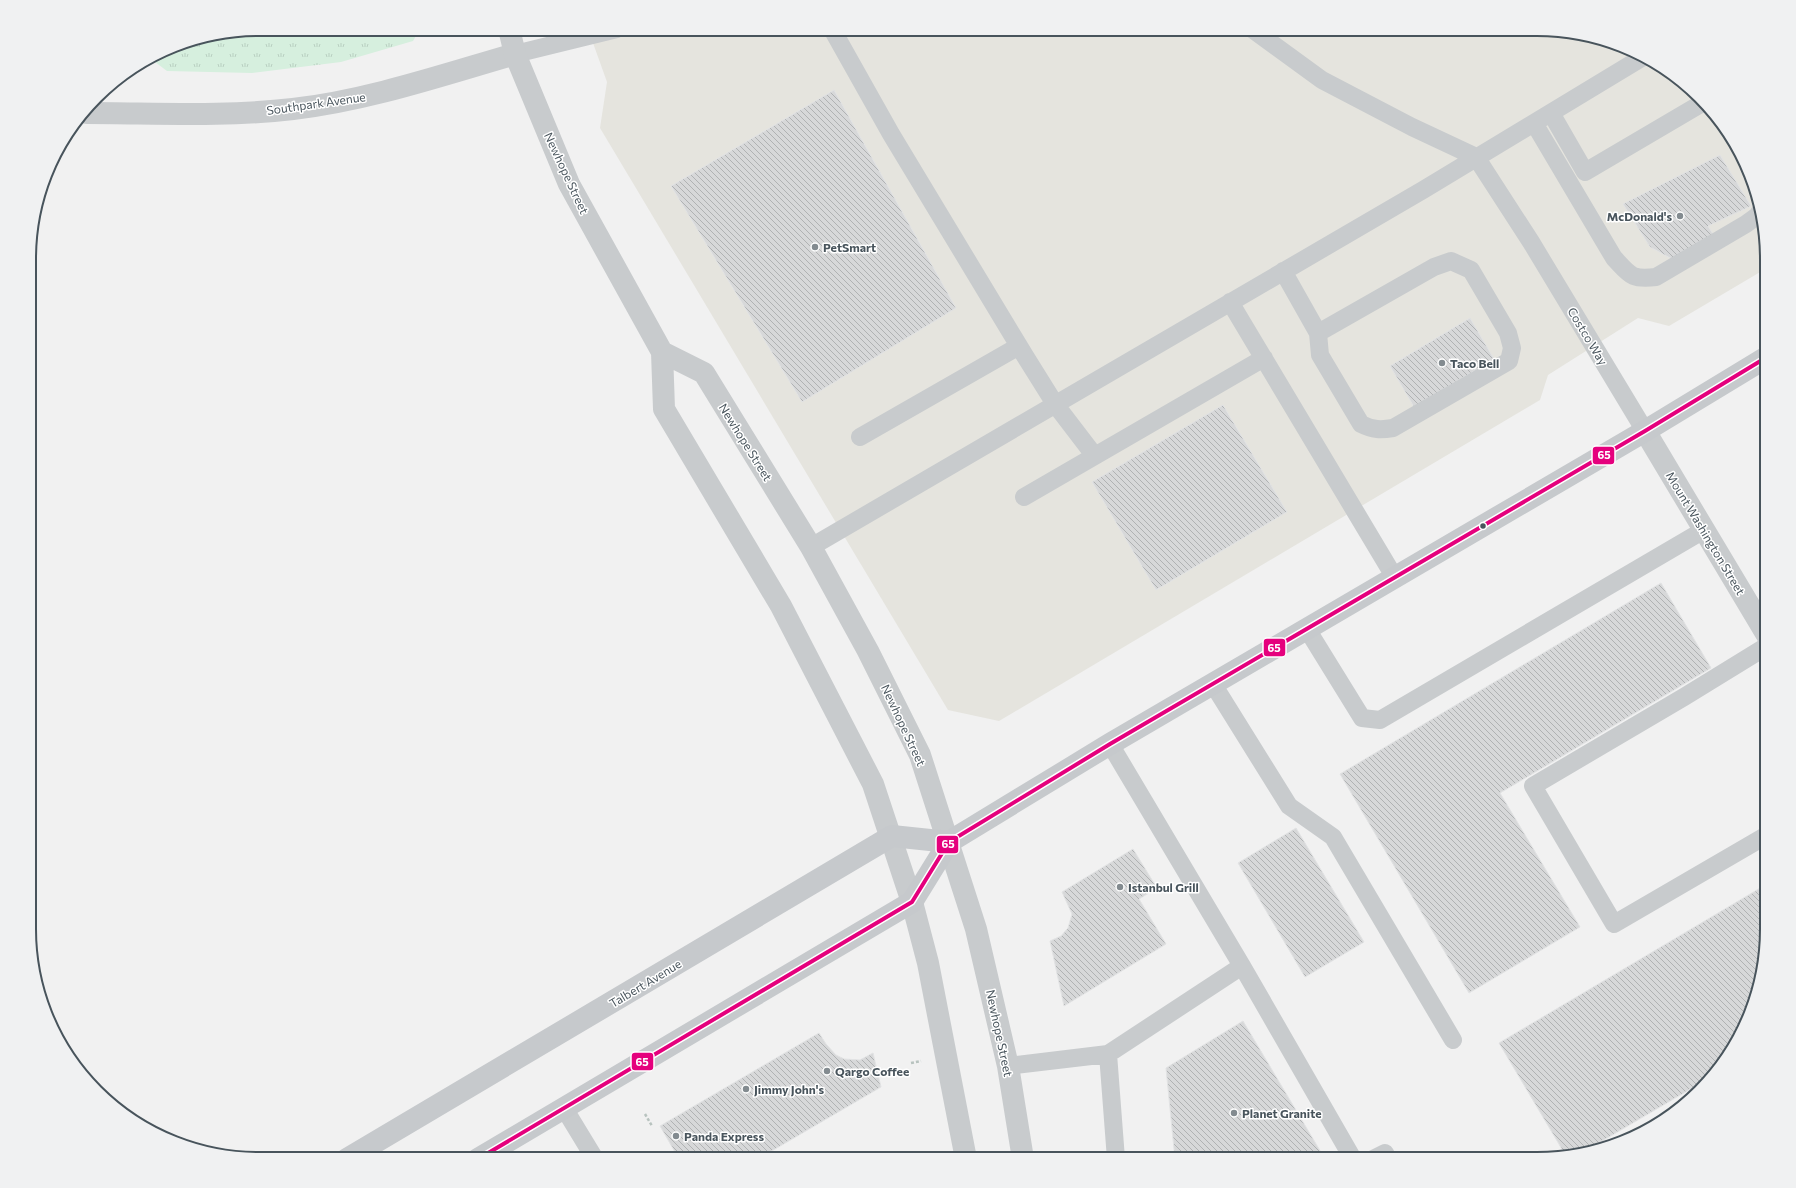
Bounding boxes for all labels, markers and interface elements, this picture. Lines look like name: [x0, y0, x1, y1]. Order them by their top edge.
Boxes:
street label: Southpark Avenue: [266, 89, 366, 117]
street label: Newhope Street: [542, 130, 592, 216]
place label: McDonald's: [1607, 209, 1672, 223]
marker: McDonald's: [1675, 211, 1685, 221]
place label: PetSmart: [823, 240, 876, 254]
marker: PetSmart: [810, 242, 820, 252]
street label: Costco Way: [1565, 305, 1611, 367]
place label: Taco Bell: [1450, 356, 1499, 370]
marker: Taco Bell: [1437, 358, 1447, 368]
street label: Newhope Street: [717, 401, 775, 483]
line badge: 65: [1592, 446, 1615, 465]
text: 65: [1597, 448, 1611, 461]
street label: Mount Washington Street: [1664, 469, 1748, 597]
unlabelled marker: [1478, 521, 1488, 531]
line badge: 65: [1263, 638, 1286, 657]
text: 65: [1267, 641, 1281, 654]
street label: Newhope Street: [879, 682, 929, 768]
line badge: 65: [936, 835, 959, 854]
text: 65: [941, 837, 955, 850]
place label: Istanbul Grill: [1128, 880, 1199, 894]
marker: Istanbul Grill: [1115, 882, 1125, 892]
street label: Talbert Avenue: [606, 956, 684, 1010]
street label: Newhope Street: [984, 988, 1016, 1078]
line badge: 65: [631, 1052, 654, 1071]
text: 65: [635, 1055, 649, 1068]
place label: Qargo Coffee: [835, 1064, 909, 1078]
marker: Qargo Coffee: [822, 1066, 832, 1076]
place label: Jimmy John's: [754, 1082, 824, 1097]
marker: Jimmy John's: [741, 1084, 751, 1094]
place label: Planet Granite: [1242, 1106, 1322, 1120]
marker: Planet Granite: [1229, 1108, 1239, 1118]
place label: Panda Express: [684, 1129, 764, 1143]
marker: Panda Express: [671, 1131, 681, 1141]

